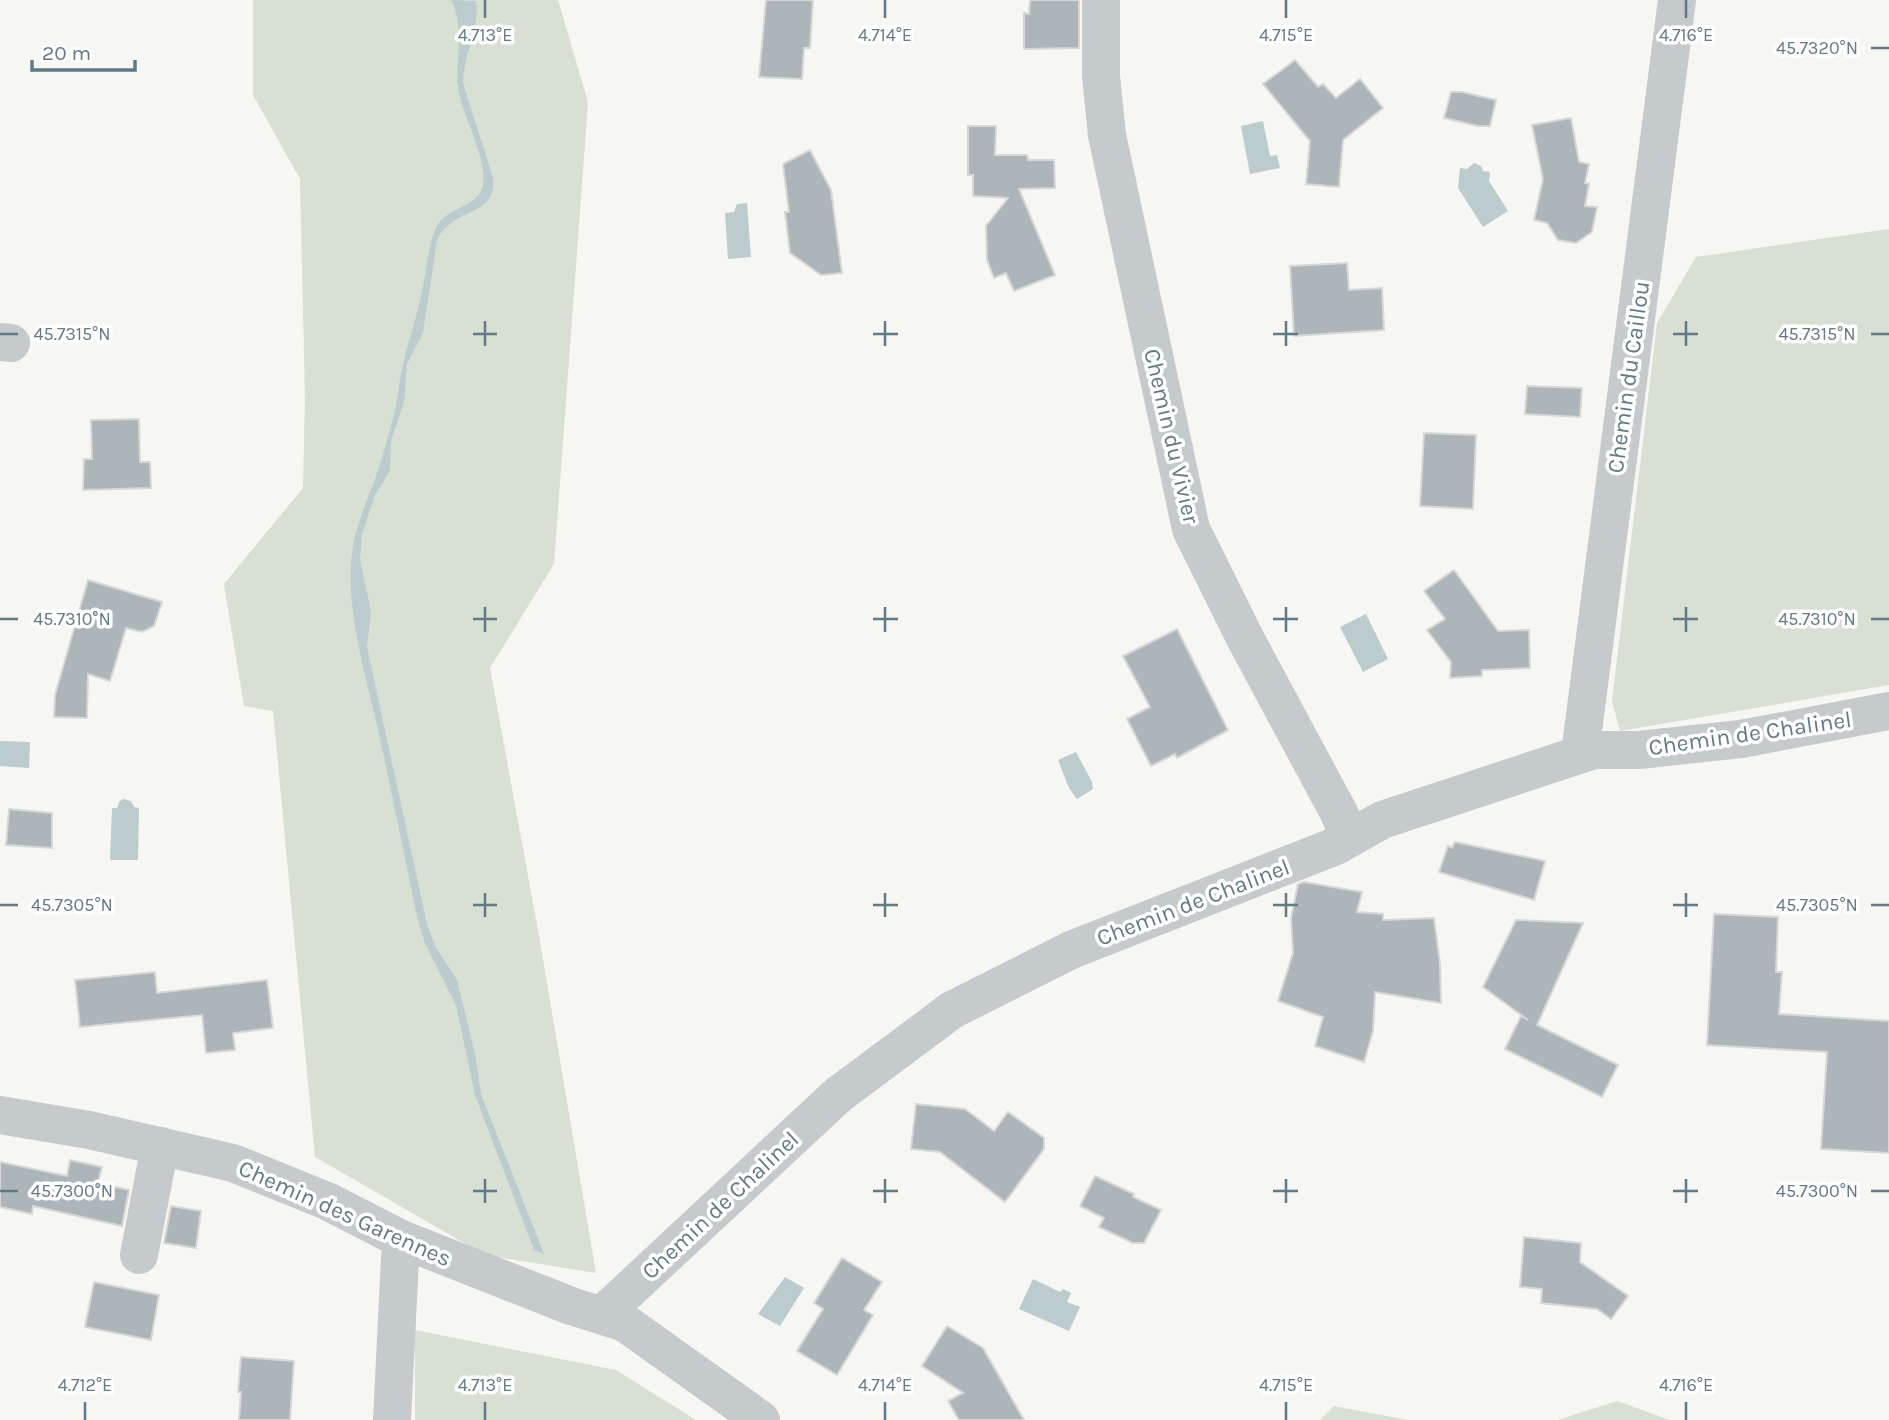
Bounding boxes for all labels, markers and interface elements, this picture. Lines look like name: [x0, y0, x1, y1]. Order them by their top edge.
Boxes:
text: 4.713°E: [458, 24, 512, 46]
text: 4.714°E: [858, 24, 912, 46]
text: 4.715°E: [1259, 24, 1313, 46]
text: 4.716°E: [1659, 24, 1713, 46]
scale bar: [32, 28, 135, 72]
text: 45.7320°N: [1776, 37, 1858, 59]
text: 20 m: [42, 41, 91, 65]
street label: Chemin du Caillou: [1602, 279, 1655, 475]
text: 45.7315°N: [33, 323, 111, 345]
text: 45.7315°N: [1778, 323, 1856, 345]
street label: Chemin du Vivier: [1138, 346, 1205, 527]
text: 45.7310°N: [33, 608, 111, 630]
text: 45.7310°N: [1778, 608, 1856, 630]
street label: Chemin de Chalinel: [1647, 706, 1853, 761]
street label: Chemin de Chalinel: [1093, 853, 1293, 952]
text: 45.7305°N: [31, 894, 113, 916]
text: 45.7305°N: [1776, 894, 1858, 916]
street label: Chemin de Chalinel: [636, 1126, 804, 1285]
street label: Chemin des Garennes: [234, 1154, 455, 1273]
text: 45.7300°N: [31, 1180, 113, 1202]
text: 45.7300°N: [1776, 1180, 1858, 1202]
text: 4.712°E: [58, 1374, 112, 1396]
text: 4.713°E: [458, 1374, 512, 1396]
text: 4.714°E: [858, 1374, 912, 1396]
text: 4.715°E: [1259, 1374, 1313, 1396]
text: 4.716°E: [1659, 1374, 1713, 1396]

